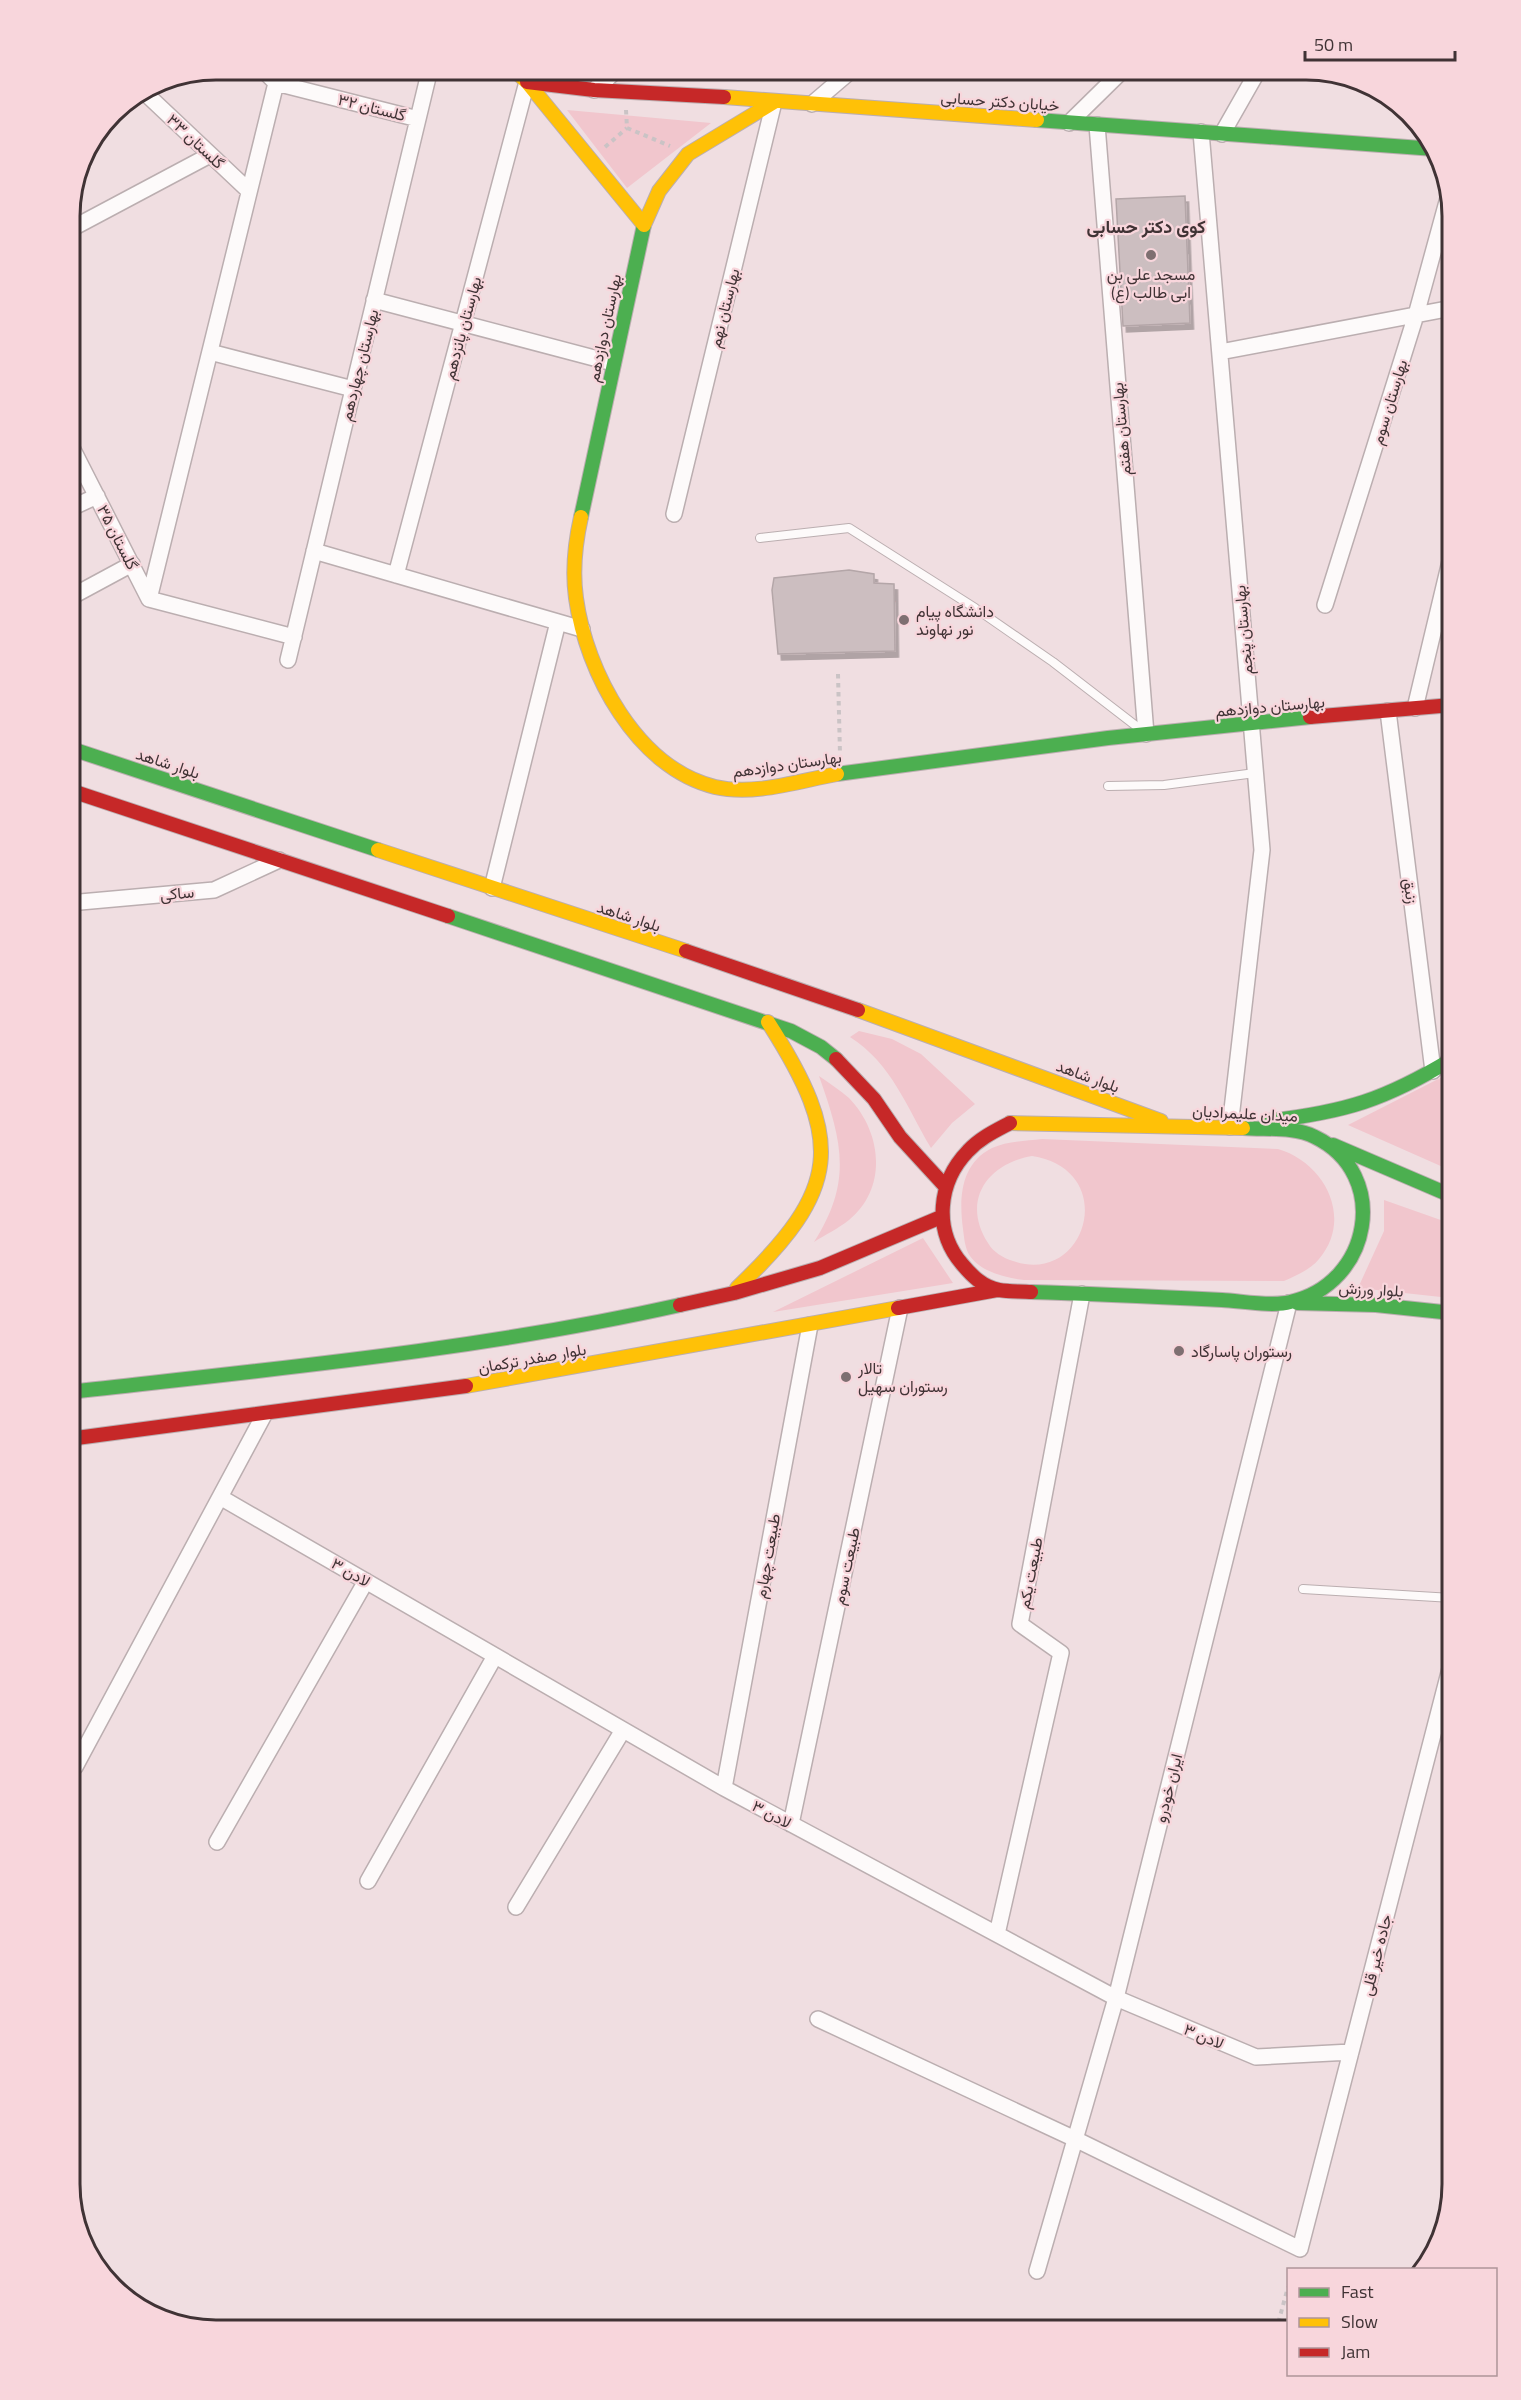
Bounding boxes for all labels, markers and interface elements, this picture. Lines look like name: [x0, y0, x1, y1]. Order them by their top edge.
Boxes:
scale bar: [1305, 24, 1455, 62]
text: 50 m: [1314, 31, 1353, 58]
street label: خیابان دکتر حسابی: [940, 85, 1060, 117]
street label: گلستان ۳۲: [335, 87, 409, 127]
street label: گلستان ۳۳: [162, 108, 230, 174]
district label: کوی دکتر حسابی: [1086, 213, 1206, 240]
marker: مسجد علی بن ابی طالب (ع): [1144, 248, 1158, 262]
place label: مسجد علی بن ابی طالب (ع): [1107, 262, 1195, 304]
street label: بهارستان نهم: [703, 266, 745, 350]
street label: بهارستان دوازدهم: [581, 272, 627, 384]
street label: بهارستان پانزدهم: [437, 274, 487, 382]
street label: بهارستان چهاردهم: [334, 307, 384, 423]
street label: بهارستان سوم: [1365, 357, 1413, 447]
street label: بهارستان هفتم: [1105, 381, 1137, 477]
street label: گلستان ۳۵: [91, 500, 145, 574]
street label: بهارستان پنجم: [1227, 584, 1259, 676]
place label: دانشگاه پیام نور نهاوند: [916, 599, 994, 641]
marker: دانشگاه پیام نور نهاوند: [897, 613, 911, 627]
street label: بهارستان دوازدهم: [1214, 689, 1326, 723]
street label: بلوار شاهد: [133, 741, 203, 785]
street label: بهارستان دوازدهم: [731, 744, 843, 784]
street label: زنبق: [1398, 877, 1424, 905]
street label: ساکی: [159, 880, 195, 906]
street label: بلوار شاهد: [594, 894, 664, 938]
street label: بلوار شاهد: [1053, 1053, 1123, 1099]
street label: میدان علیمرادیان: [1192, 1098, 1298, 1128]
street label: بلوار ورزش: [1338, 1275, 1404, 1303]
street label: بلوار صفدر ترکمان: [476, 1337, 588, 1379]
place label: رستوران پاسارگاد: [1191, 1339, 1292, 1363]
marker: رستوران پاسارگاد: [1172, 1344, 1186, 1358]
place label: تالار رستوران سهیل: [857, 1356, 948, 1398]
marker: تالار رستوران سهیل: [839, 1370, 853, 1384]
street label: طبیعت چهارم: [748, 1512, 786, 1600]
street label: طبیعت سوم: [826, 1525, 866, 1607]
street label: طبیعت یکم: [1011, 1535, 1049, 1611]
street label: لادن ۳: [327, 1551, 375, 1593]
street label: ایران خودرو: [1148, 1751, 1188, 1825]
street label: لادن ۳: [748, 1794, 796, 1834]
street label: جاده خیر قلی: [1354, 1912, 1398, 1998]
street label: لادن ۳: [1180, 2017, 1228, 2055]
legend: [1287, 2268, 1497, 2376]
text: Fast: [1341, 2278, 1374, 2305]
text: Slow: [1341, 2308, 1378, 2335]
text: Jam: [1341, 2338, 1370, 2365]

